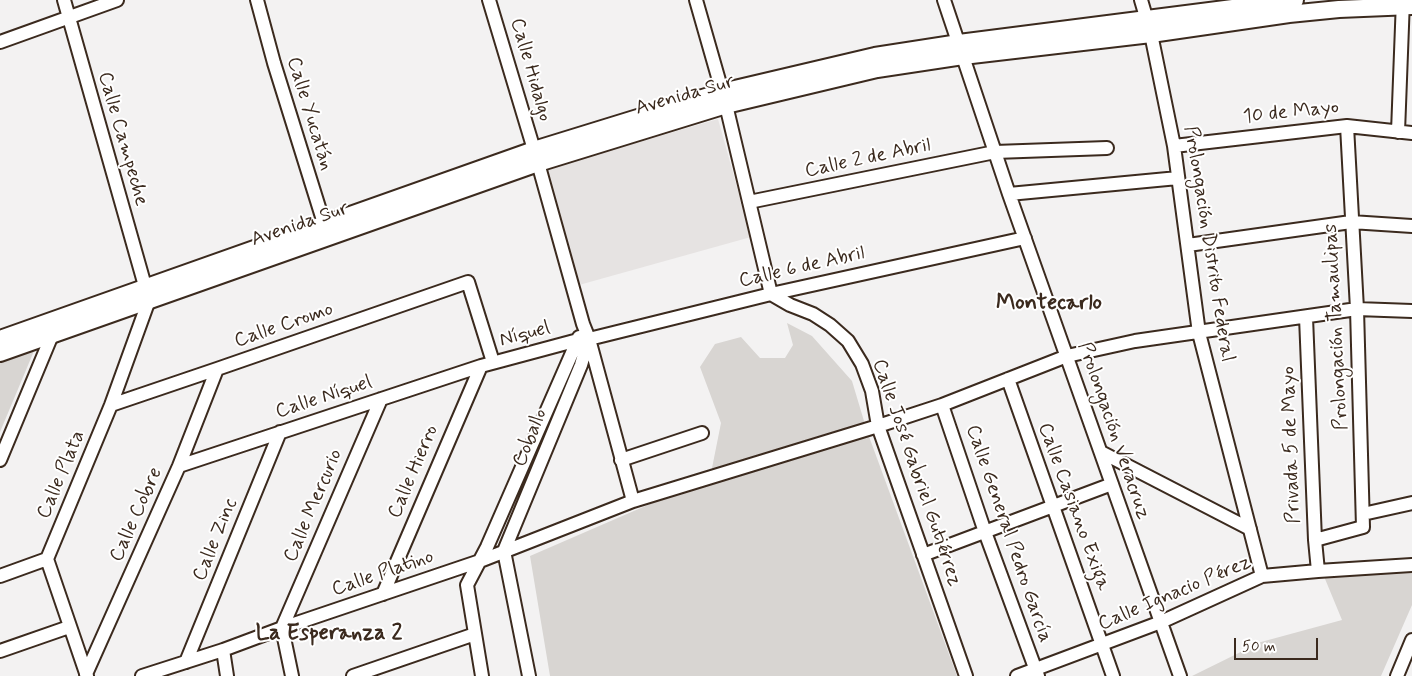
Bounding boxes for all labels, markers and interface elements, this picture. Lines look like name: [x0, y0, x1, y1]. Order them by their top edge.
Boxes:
street label: Calle Hidalgo: [504, 16, 556, 124]
street label: Calle Yucatán: [280, 54, 338, 174]
street label: Calle Campeche: [91, 69, 153, 209]
street label: Avenida Sur: [633, 70, 737, 122]
street label: 10 de Mayo: [1242, 96, 1340, 130]
street label: Prolongación Distrito Federal: [1177, 124, 1239, 364]
street label: Calle 2 de Abril: [803, 134, 933, 184]
street label: Avenida Sur: [248, 197, 352, 253]
street label: Prolongación Tamaulipas: [1320, 223, 1354, 431]
street label: Calle 6 de Abril: [737, 242, 867, 294]
district label: Montecarlo: [996, 291, 1102, 317]
street label: Calle Cromo: [231, 298, 337, 354]
street label: Níquel: [497, 317, 553, 353]
street label: Prolongación Veracruz: [1071, 339, 1155, 523]
street label: Calle José Gabriel Gutiérrez: [866, 356, 966, 590]
street label: Privada 5 de Mayo: [1277, 366, 1307, 524]
street label: Calle Níquel: [273, 371, 375, 425]
street label: Coballo: [509, 405, 553, 471]
street label: Calle Casiano Exiga: [1032, 420, 1114, 594]
street label: Calle Hierro: [384, 422, 444, 522]
street label: Calle General Pedro García: [959, 422, 1057, 646]
street label: Calle Plata: [33, 427, 91, 523]
street label: Calle Mercurio: [279, 446, 349, 566]
street label: Calle Cobre: [106, 464, 168, 566]
street label: Calle Zinc: [189, 495, 243, 585]
street label: Calle Platino: [329, 545, 437, 603]
street label: Calle Ignacio Pérez: [1095, 551, 1255, 637]
district label: La Esperanza 2: [256, 621, 402, 647]
scale bar: [1237, 628, 1321, 660]
text: 50 m: [1242, 637, 1276, 657]

